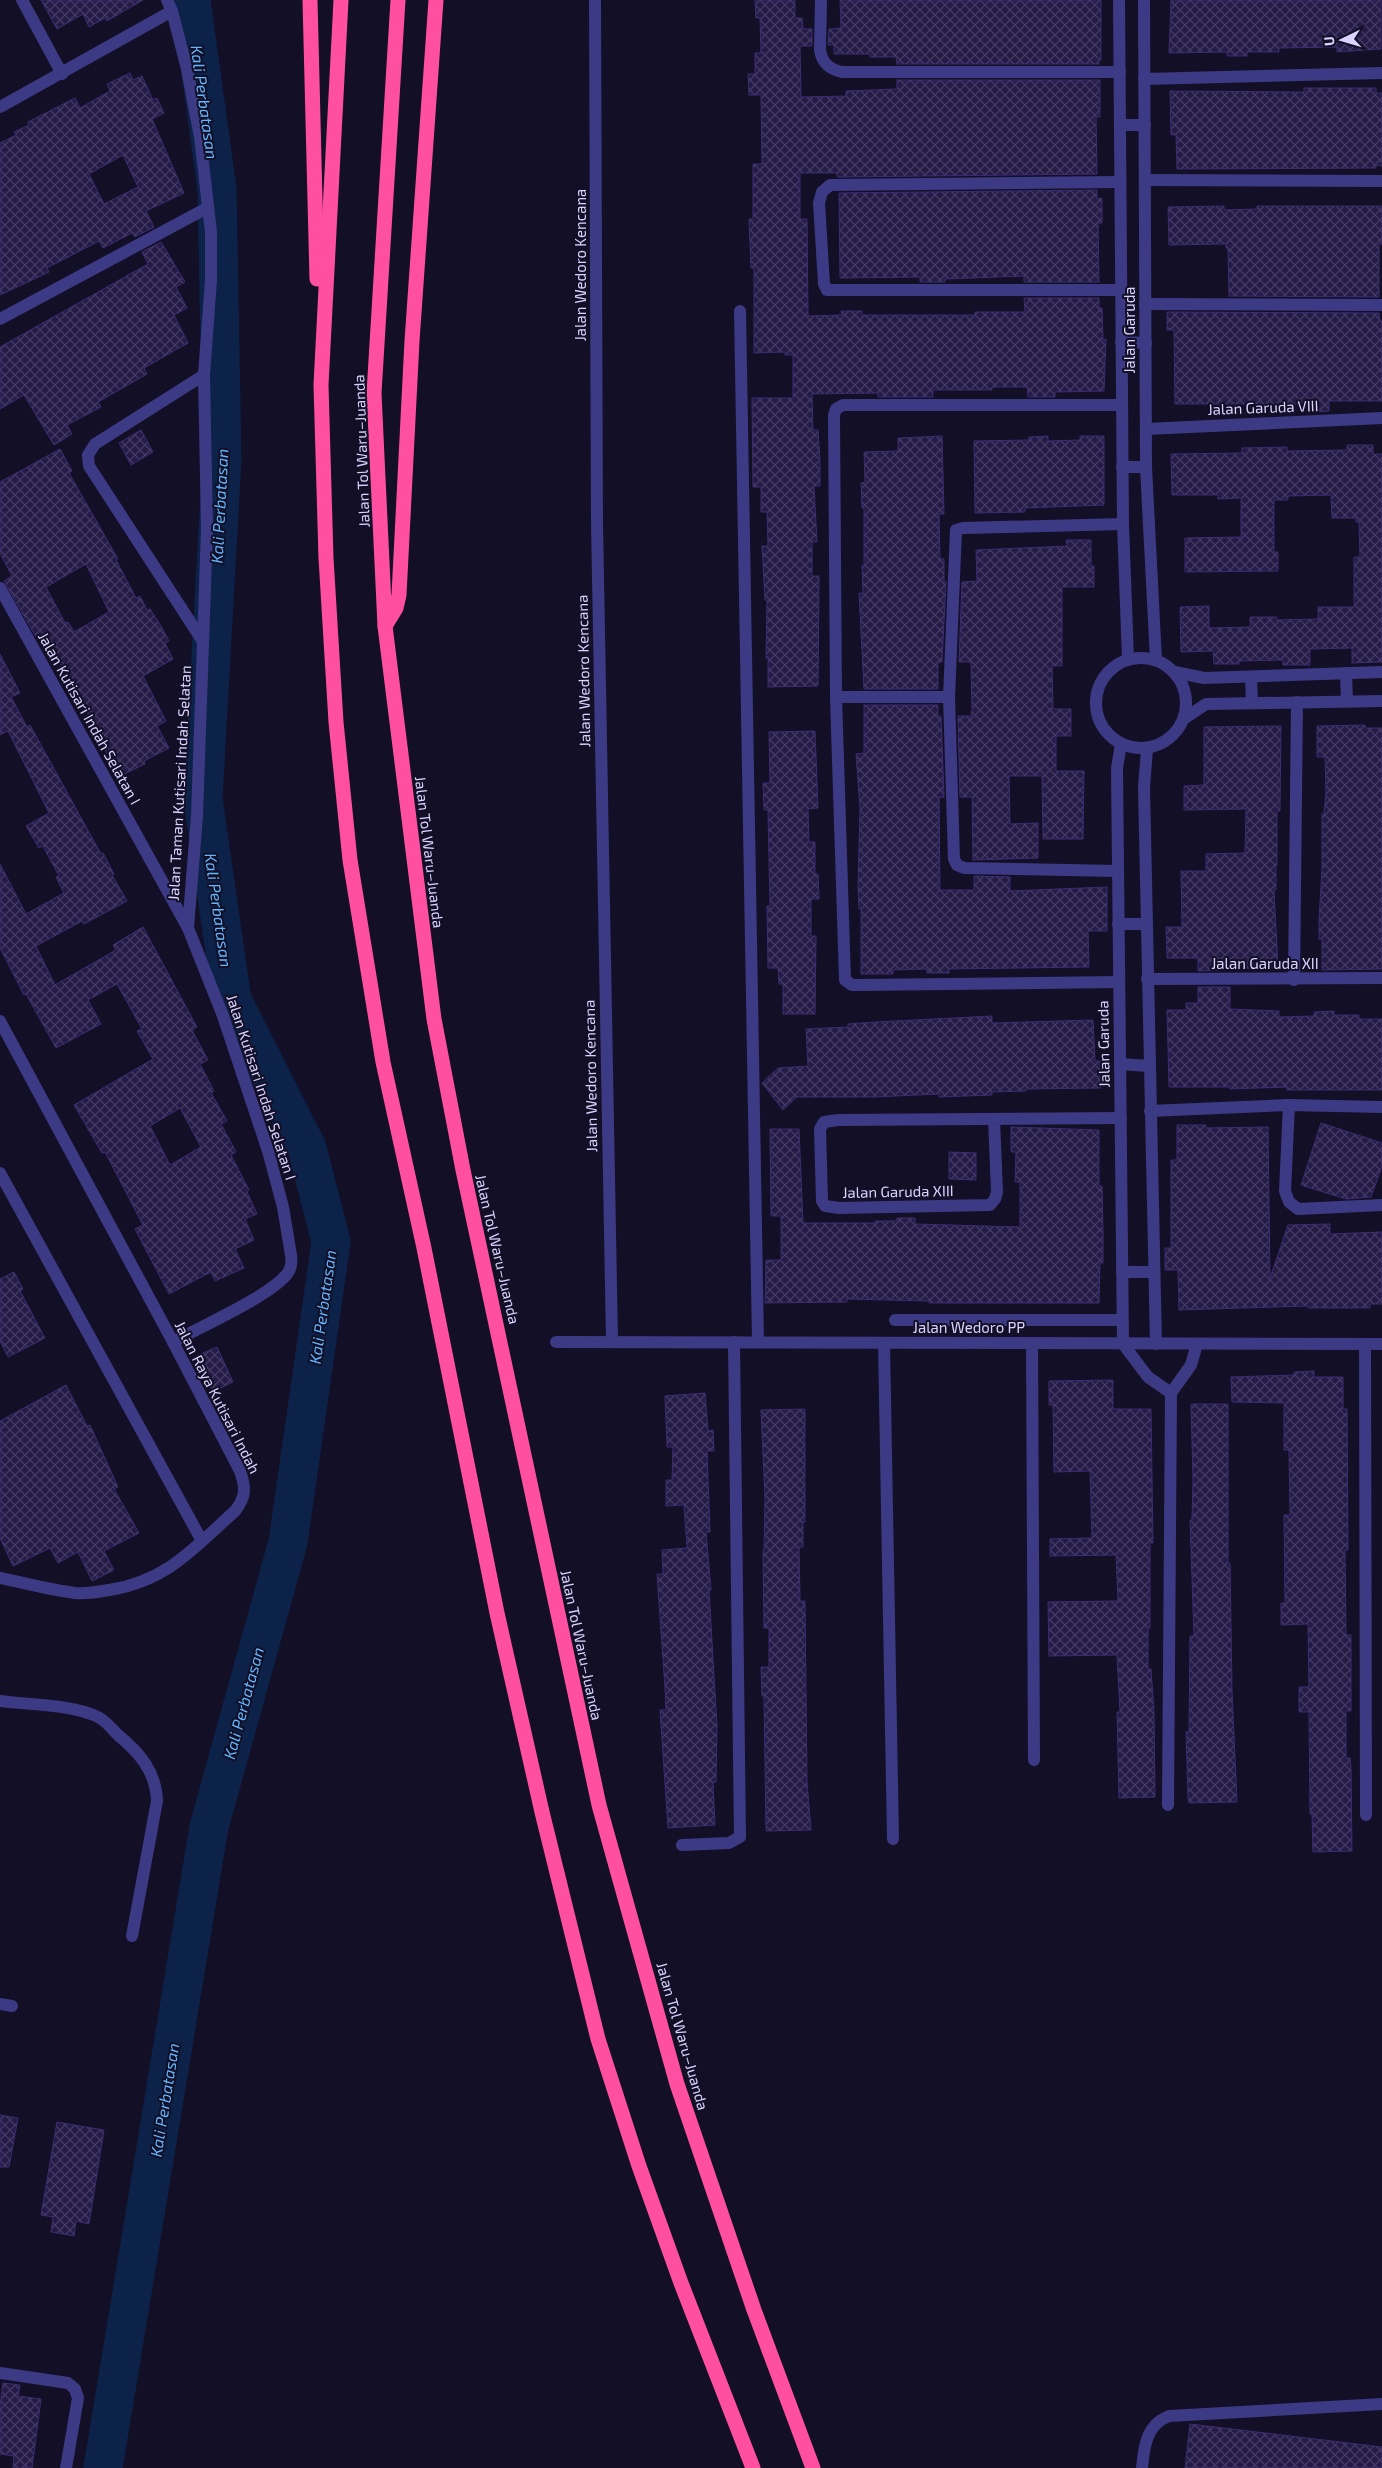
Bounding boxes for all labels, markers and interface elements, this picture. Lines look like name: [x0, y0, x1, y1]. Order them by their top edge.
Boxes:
north arrow: [1317, 15, 1367, 65]
text: U: [1320, 36, 1337, 47]
water label: Kali Perbatasan: [188, 44, 222, 160]
street label: Jalan Wedoro Kencana: [571, 189, 589, 341]
street label: Jalan Garuda: [1120, 286, 1138, 374]
street label: Jalan Tol Waru–Juanda: [349, 374, 373, 528]
street label: Jalan Garuda VIII: [1207, 396, 1319, 418]
water label: Kali Perbatasan: [207, 448, 231, 564]
street label: Jalan Wedoro Kencana: [573, 595, 593, 747]
street label: Jalan Kutisari Indah Selatan I: [35, 629, 145, 807]
street label: Jalan Taman Kutisari Indah Selatan: [164, 665, 194, 901]
street label: Jalan Tol Waru–Juanda: [412, 775, 448, 929]
water label: Kali Perbatasan: [202, 852, 236, 968]
street label: Jalan Garuda XII: [1211, 954, 1319, 972]
street label: Jalan Kutisari Indah Selatan I: [223, 992, 301, 1182]
street label: Jalan Wedoro Kencana: [580, 1000, 600, 1152]
street label: Jalan Garuda: [1093, 1000, 1113, 1088]
street label: Jalan Tol Waru–Juanda: [472, 1172, 524, 1326]
street label: Jalan Garuda XIII: [842, 1181, 954, 1201]
water label: Kali Perbatasan: [305, 1249, 339, 1365]
street label: Jalan Raya Kutisari Indah: [172, 1318, 264, 1476]
street label: Jalan Wedoro PP: [913, 1318, 1025, 1336]
street label: Jalan Tol Waru–Juanda: [557, 1568, 607, 1722]
water label: Kali Perbatasan: [219, 1645, 267, 1761]
street label: Jalan Tol Waru–Juanda: [653, 1960, 713, 2112]
water label: Kali Perbatasan: [146, 2042, 182, 2158]

